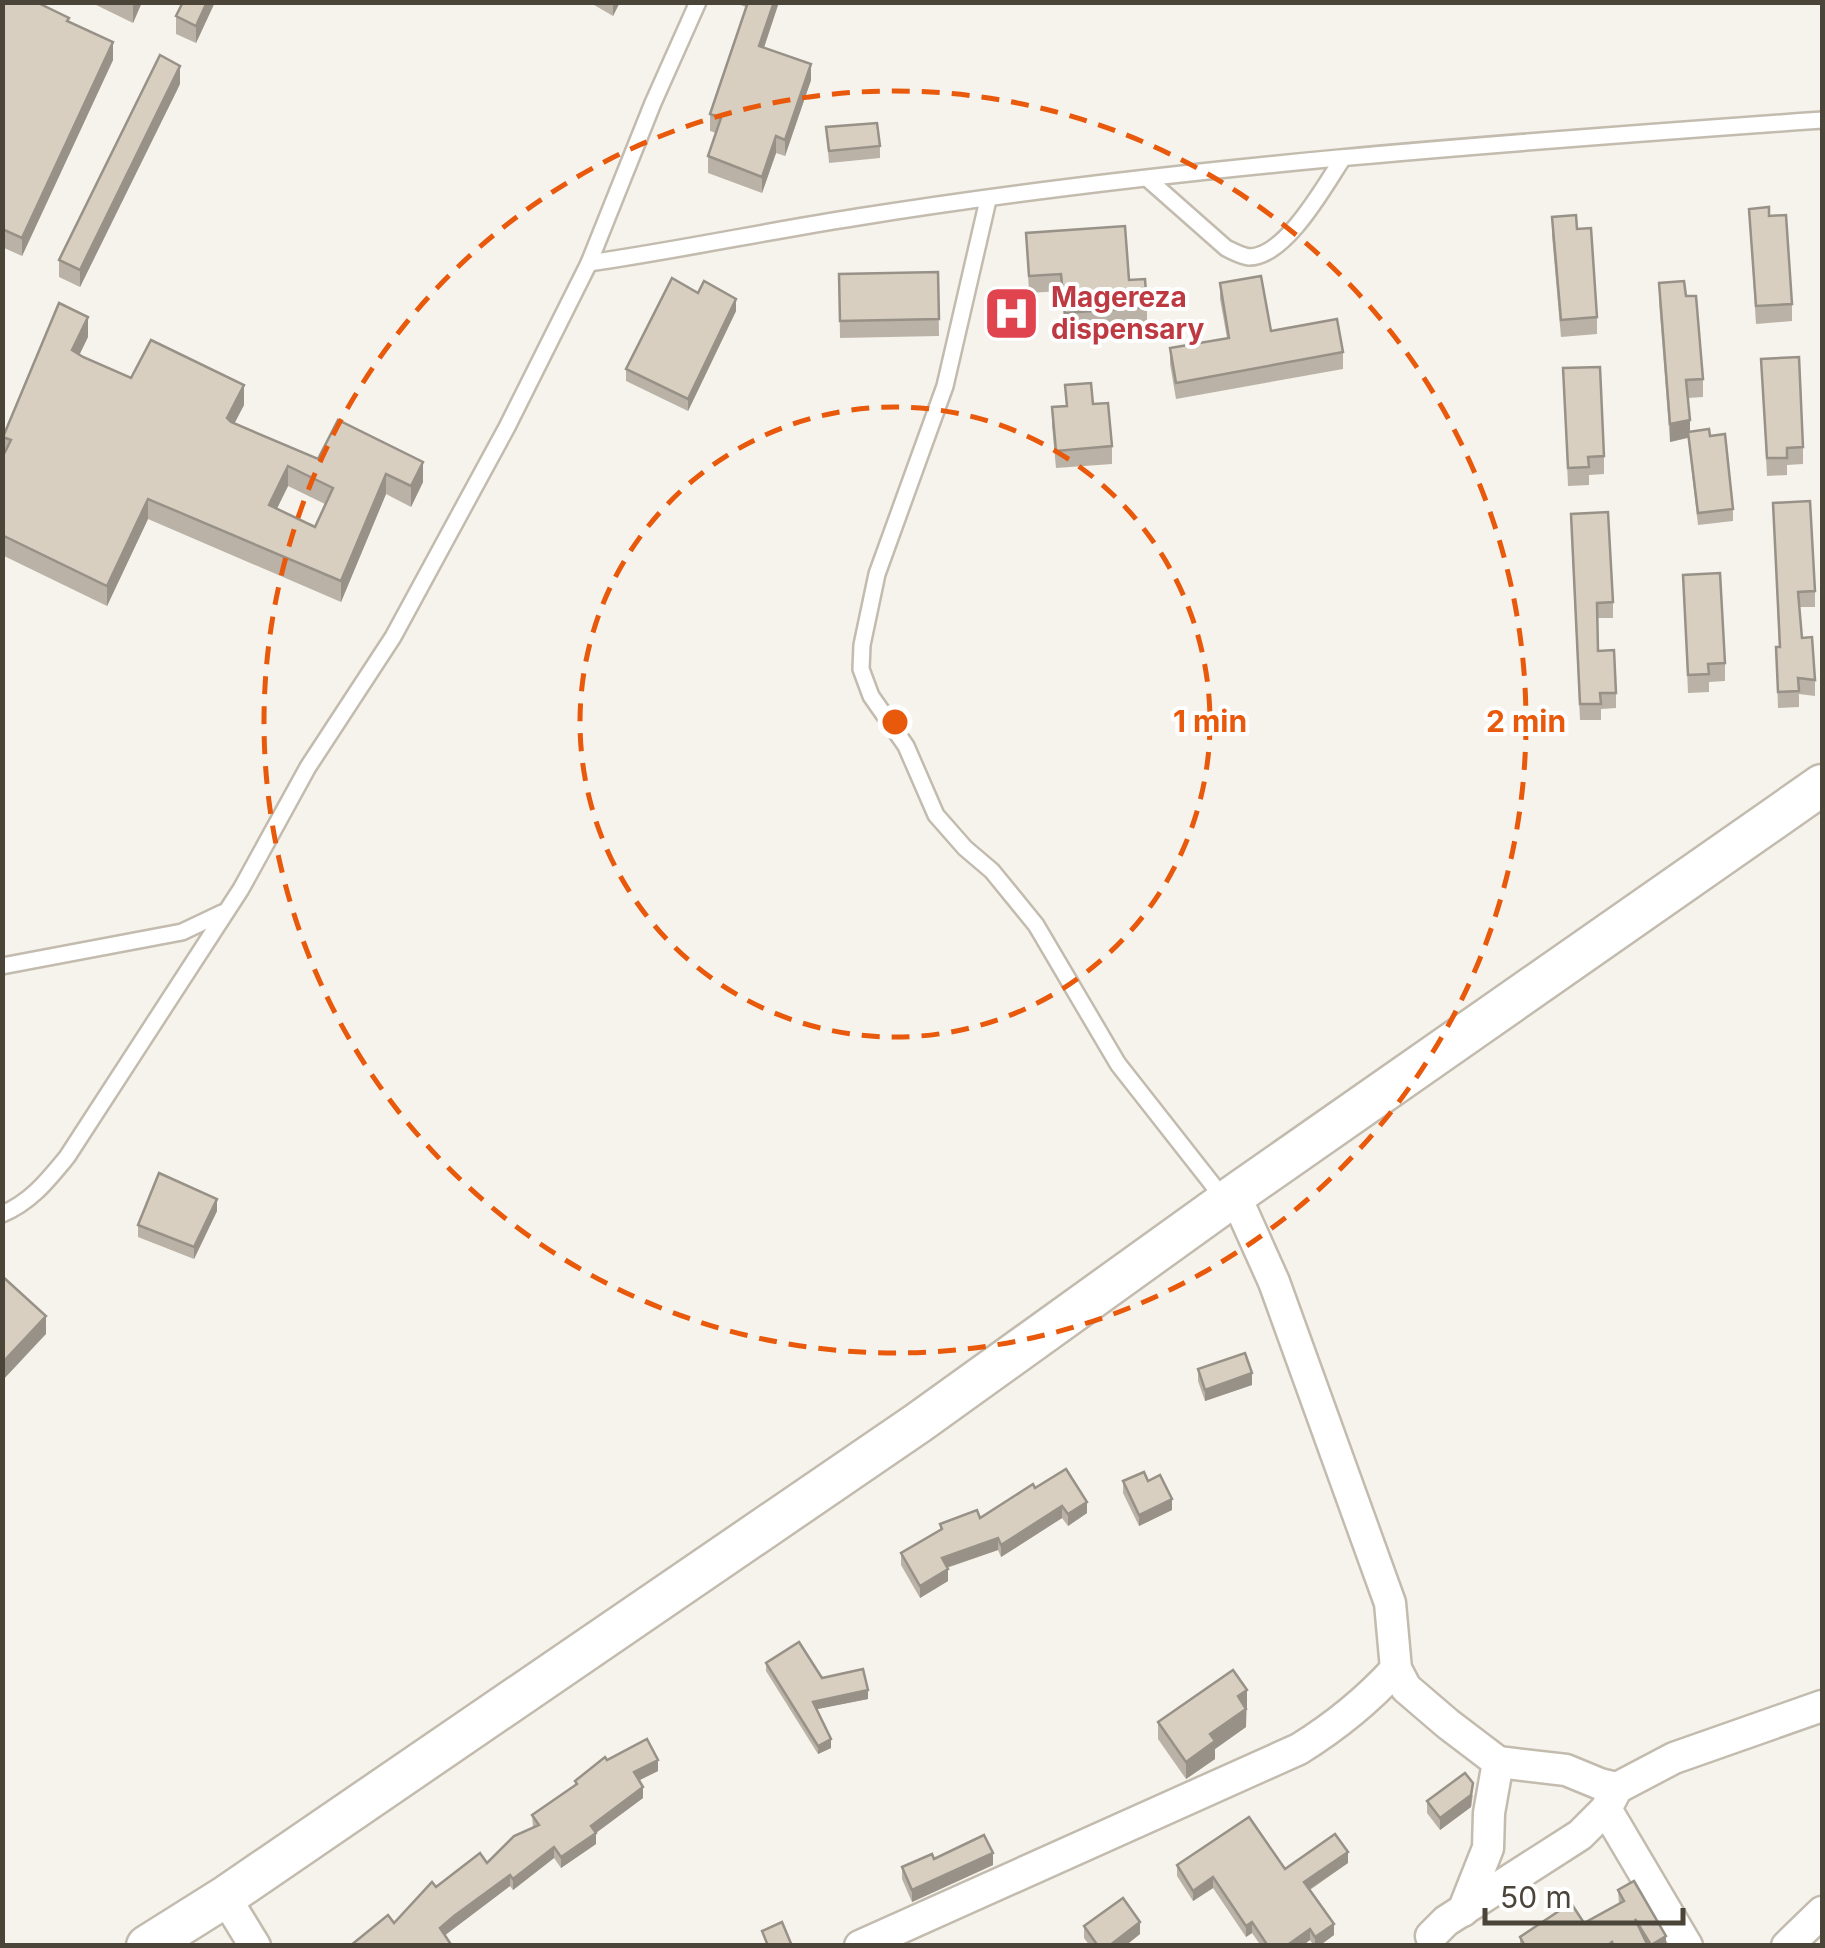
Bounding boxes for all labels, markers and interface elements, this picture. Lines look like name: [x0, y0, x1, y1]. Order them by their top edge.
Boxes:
place label: Magereza dispensary: [1051, 280, 1204, 346]
hospital icon: Magereza dispensary: [982, 283, 1042, 343]
text: 1 min: [1173, 703, 1247, 739]
text: 2 min: [1486, 703, 1566, 739]
centre of rings: [877, 704, 913, 740]
scale bar: [1485, 1863, 1682, 1925]
text: 50 m: [1500, 1879, 1572, 1915]

